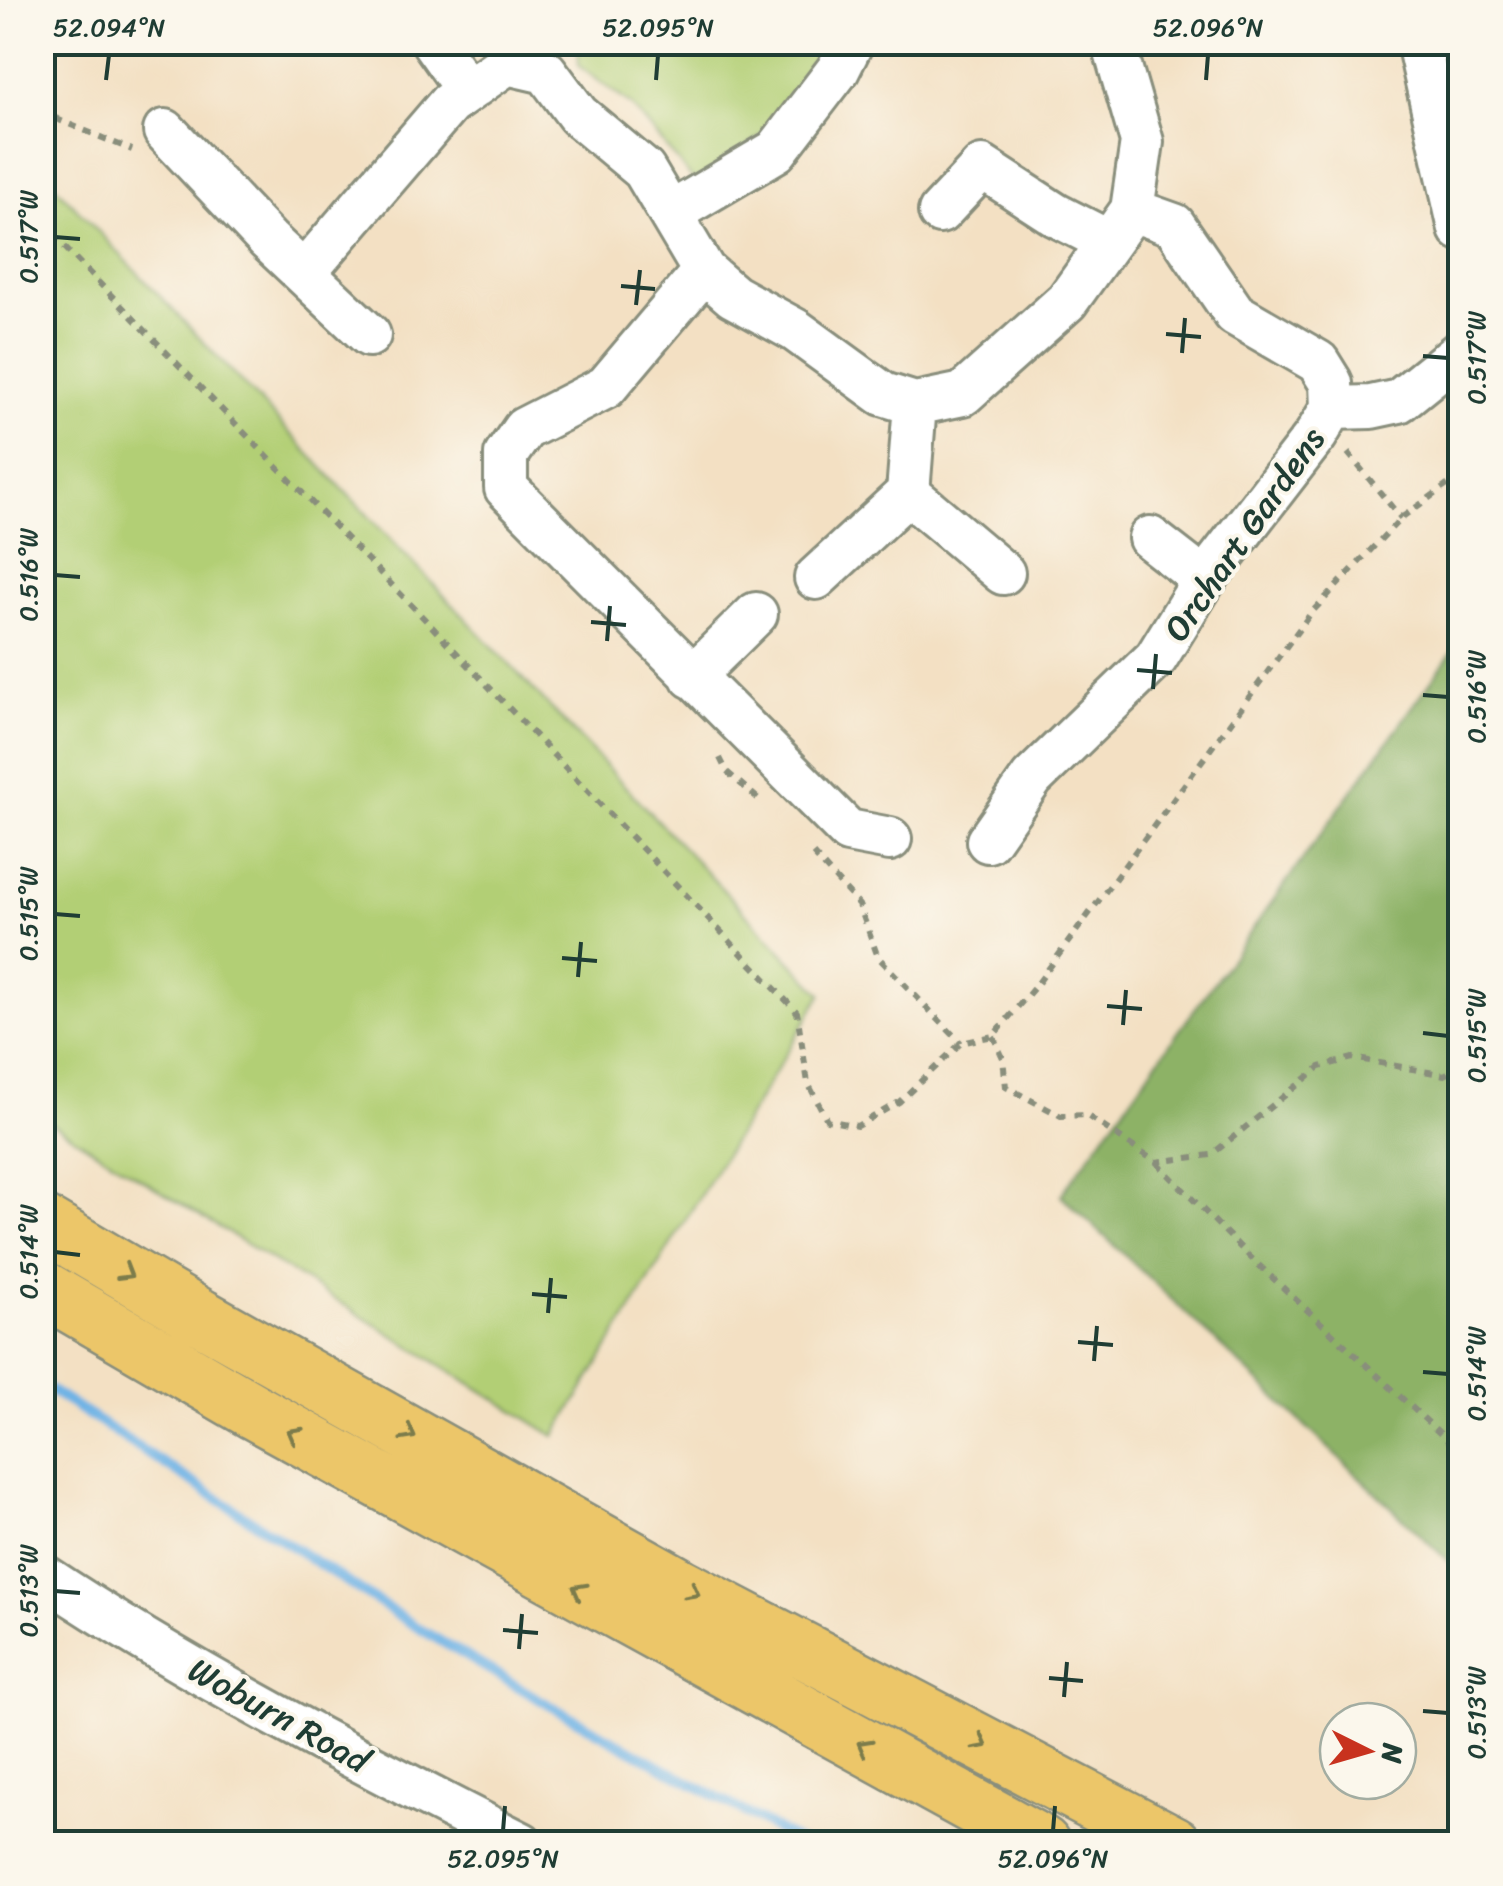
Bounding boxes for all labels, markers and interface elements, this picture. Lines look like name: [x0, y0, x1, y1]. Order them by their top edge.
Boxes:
text: 52.094°N: [53, 5, 166, 50]
text: 52.095°N: [602, 5, 715, 50]
text: 52.096°N: [1153, 5, 1264, 50]
text: 0.517°W: [6, 189, 51, 284]
text: 0.517°W: [1454, 310, 1499, 405]
street label: Orchart Gardens: [1147, 413, 1342, 655]
text: 0.516°W: [6, 528, 51, 622]
text: 0.516°W: [1454, 650, 1499, 744]
text: 0.515°W: [6, 866, 51, 961]
text: 0.515°W: [1454, 988, 1499, 1083]
text: 0.514°W: [6, 1204, 51, 1299]
one-way arrow: [115, 1261, 133, 1280]
text: 0.514°W: [1454, 1326, 1499, 1421]
one-way arrow: [398, 1421, 416, 1441]
one-way arrow: [287, 1426, 305, 1446]
text: 0.513°W: [6, 1544, 51, 1638]
one-way arrow: [682, 1580, 700, 1599]
one-way arrow: [572, 1582, 590, 1602]
street label: Woburn Road: [177, 1639, 384, 1792]
text: 0.513°W: [1454, 1666, 1499, 1760]
north arrow: [1318, 1701, 1418, 1801]
one-way arrow: [970, 1731, 988, 1750]
one-way arrow: [857, 1739, 875, 1759]
text: N: [1367, 1740, 1418, 1766]
text: 52.095°N: [447, 1836, 560, 1881]
text: 52.096°N: [998, 1836, 1109, 1881]

